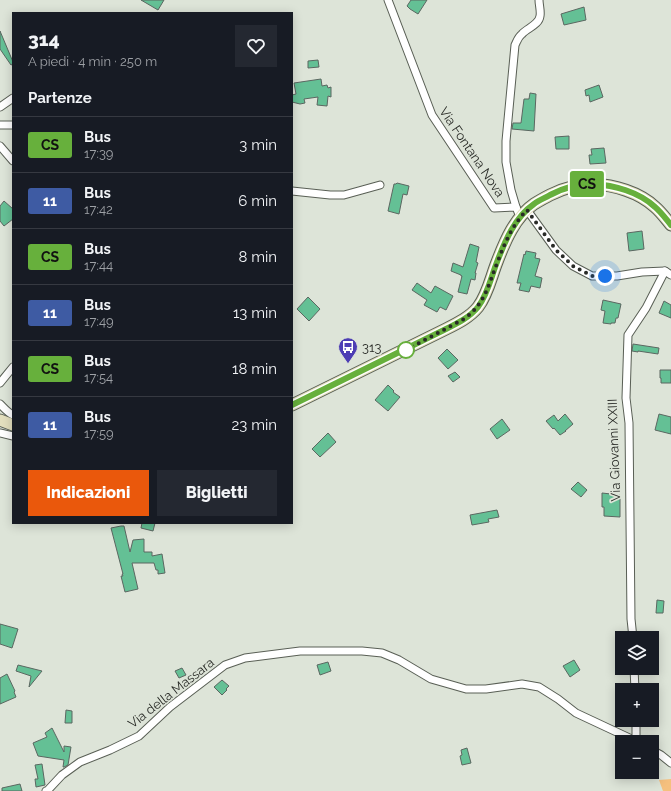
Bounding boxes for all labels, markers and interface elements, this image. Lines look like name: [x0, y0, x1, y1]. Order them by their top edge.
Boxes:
button: heart: [235, 25, 277, 67]
text: 314: [28, 28, 60, 50]
text: A piedi · 4 min · 250 m: [28, 54, 157, 69]
text: Partenze: [28, 89, 92, 107]
street label: Via Fontana Nova: [436, 104, 508, 200]
text: Bus: [84, 128, 111, 146]
text: 3 min: [239, 136, 277, 154]
text: CS: [41, 137, 59, 153]
text: 17:39: [84, 146, 113, 161]
line badge: CS: [569, 171, 605, 197]
text: CS: [578, 176, 596, 192]
text: Bus: [84, 184, 111, 202]
text: 6 min: [238, 192, 277, 210]
text: 11: [43, 193, 57, 209]
text: 17:42: [84, 202, 113, 217]
text: Bus: [84, 240, 111, 258]
text: 8 min: [238, 248, 277, 266]
text: CS: [41, 249, 59, 265]
text: 17:44: [84, 258, 113, 273]
your location: [595, 266, 615, 286]
text: Bus: [84, 296, 111, 314]
text: 13 min: [233, 304, 277, 322]
text: 11: [43, 305, 57, 321]
text: 17:49: [84, 314, 114, 329]
bus stop icon: 313: [337, 336, 359, 364]
place label: 313: [362, 340, 382, 355]
unlabelled marker: [397, 341, 415, 359]
text: Bus: [84, 352, 111, 370]
text: 18 min: [232, 360, 277, 378]
text: CS: [41, 361, 59, 377]
text: 17:54: [84, 370, 113, 385]
street label: Via Giovanni XXIII: [605, 398, 623, 502]
text: Bus: [84, 408, 111, 426]
text: 23 min: [232, 416, 277, 434]
text: 11: [43, 417, 57, 433]
text: 17:59: [84, 426, 114, 441]
button: Indicazioni: [28, 470, 149, 516]
button: Biglietti: [157, 470, 277, 516]
map controls: [615, 631, 659, 779]
button: layers: [615, 631, 659, 675]
street label: Via della Massara: [125, 655, 217, 731]
button: +: [615, 683, 659, 727]
button: −: [615, 735, 659, 779]

